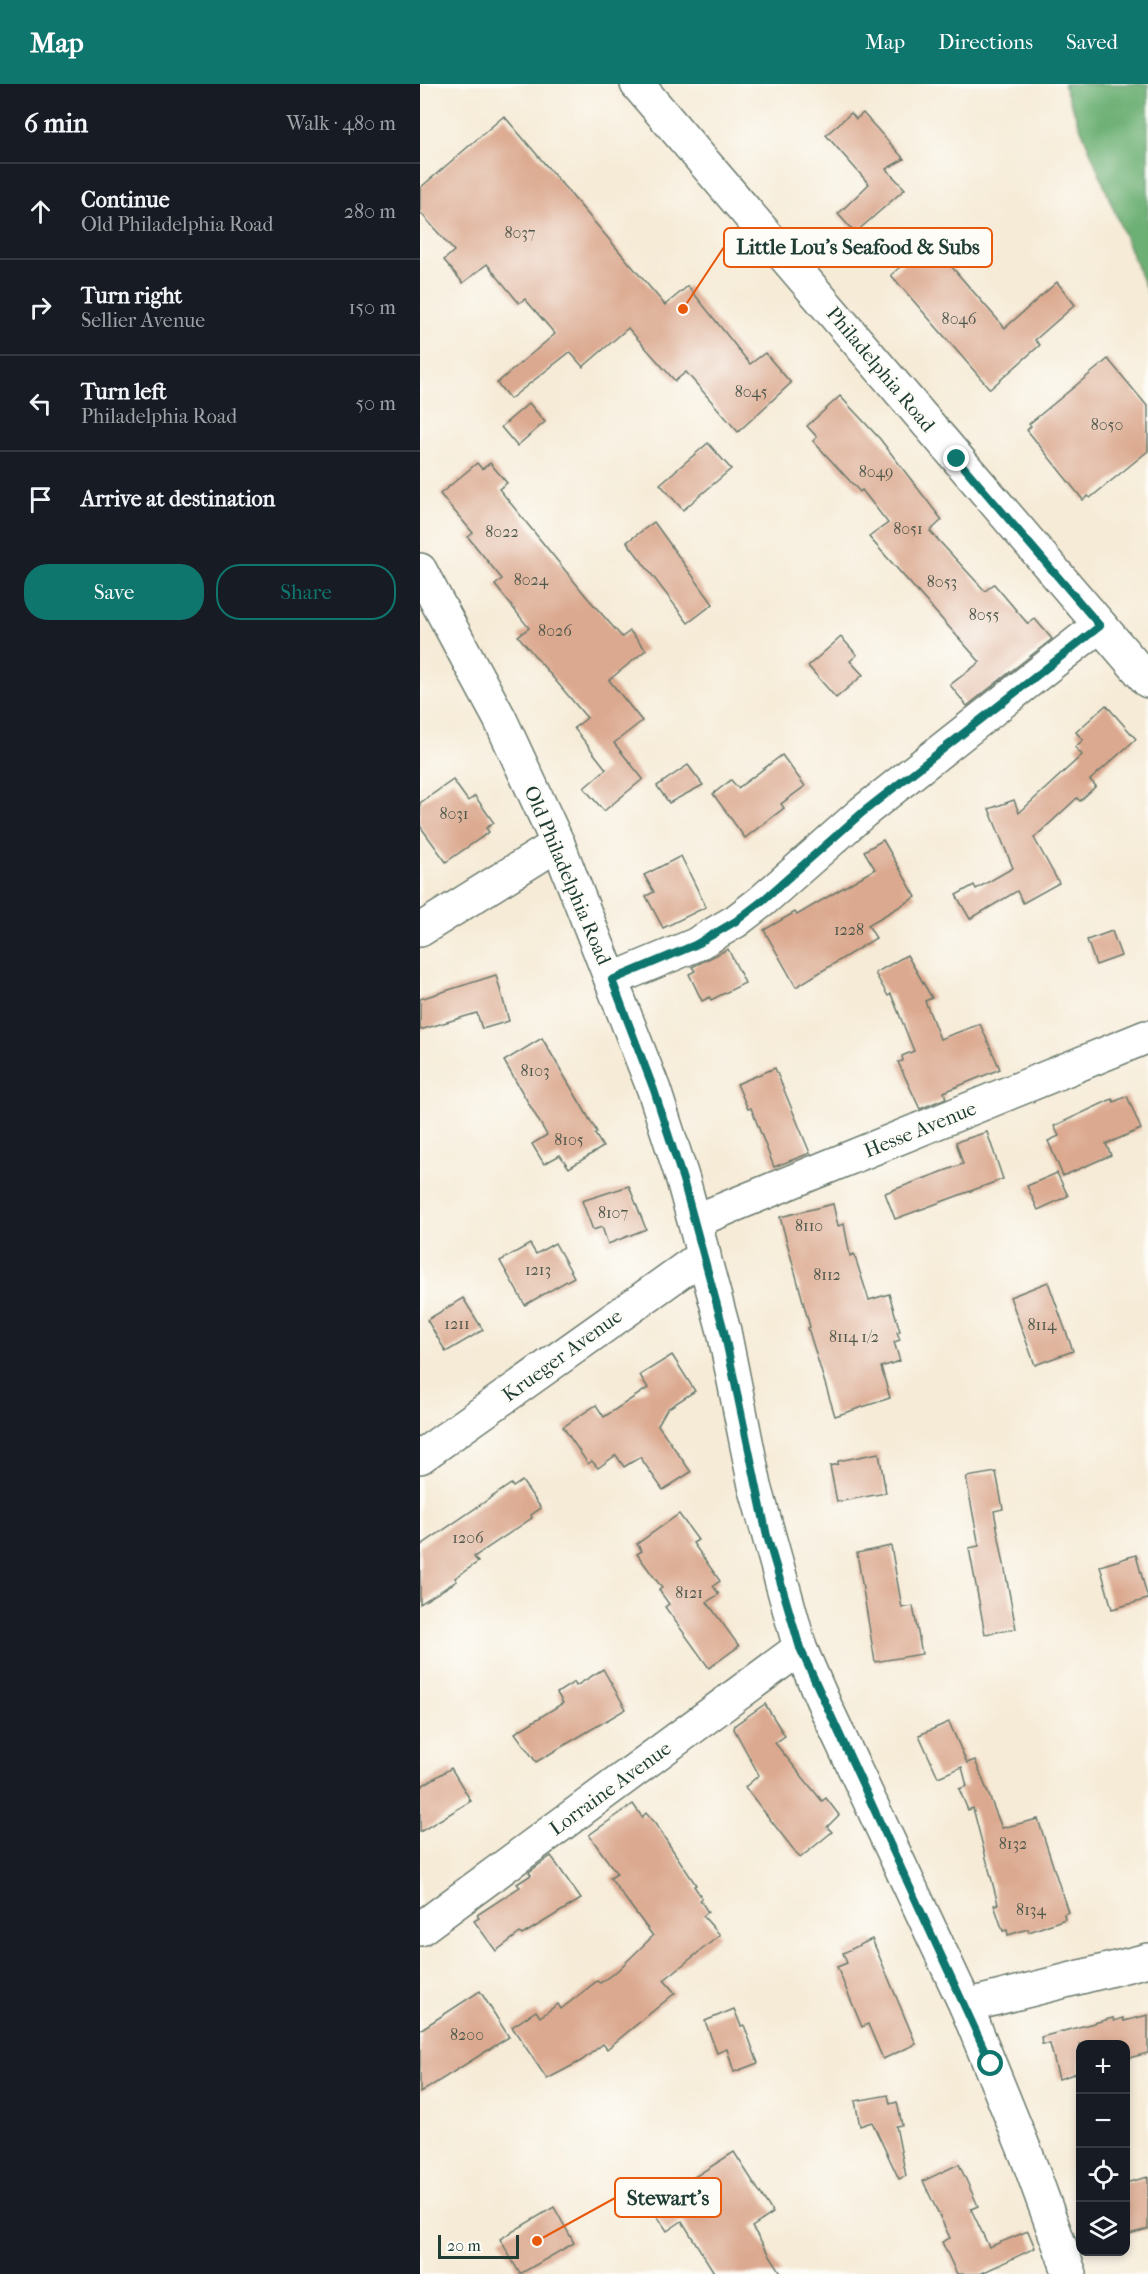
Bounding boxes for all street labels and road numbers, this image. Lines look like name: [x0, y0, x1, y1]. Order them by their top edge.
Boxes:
street label: Philadelphia Road: [822, 302, 940, 437]
street label: Old Philadelphia Road: [519, 782, 616, 969]
street label: Hesse Avenue: [861, 1096, 980, 1162]
street label: Krueger Avenue: [498, 1304, 627, 1406]
street label: Lorraine Avenue: [545, 1737, 676, 1840]

